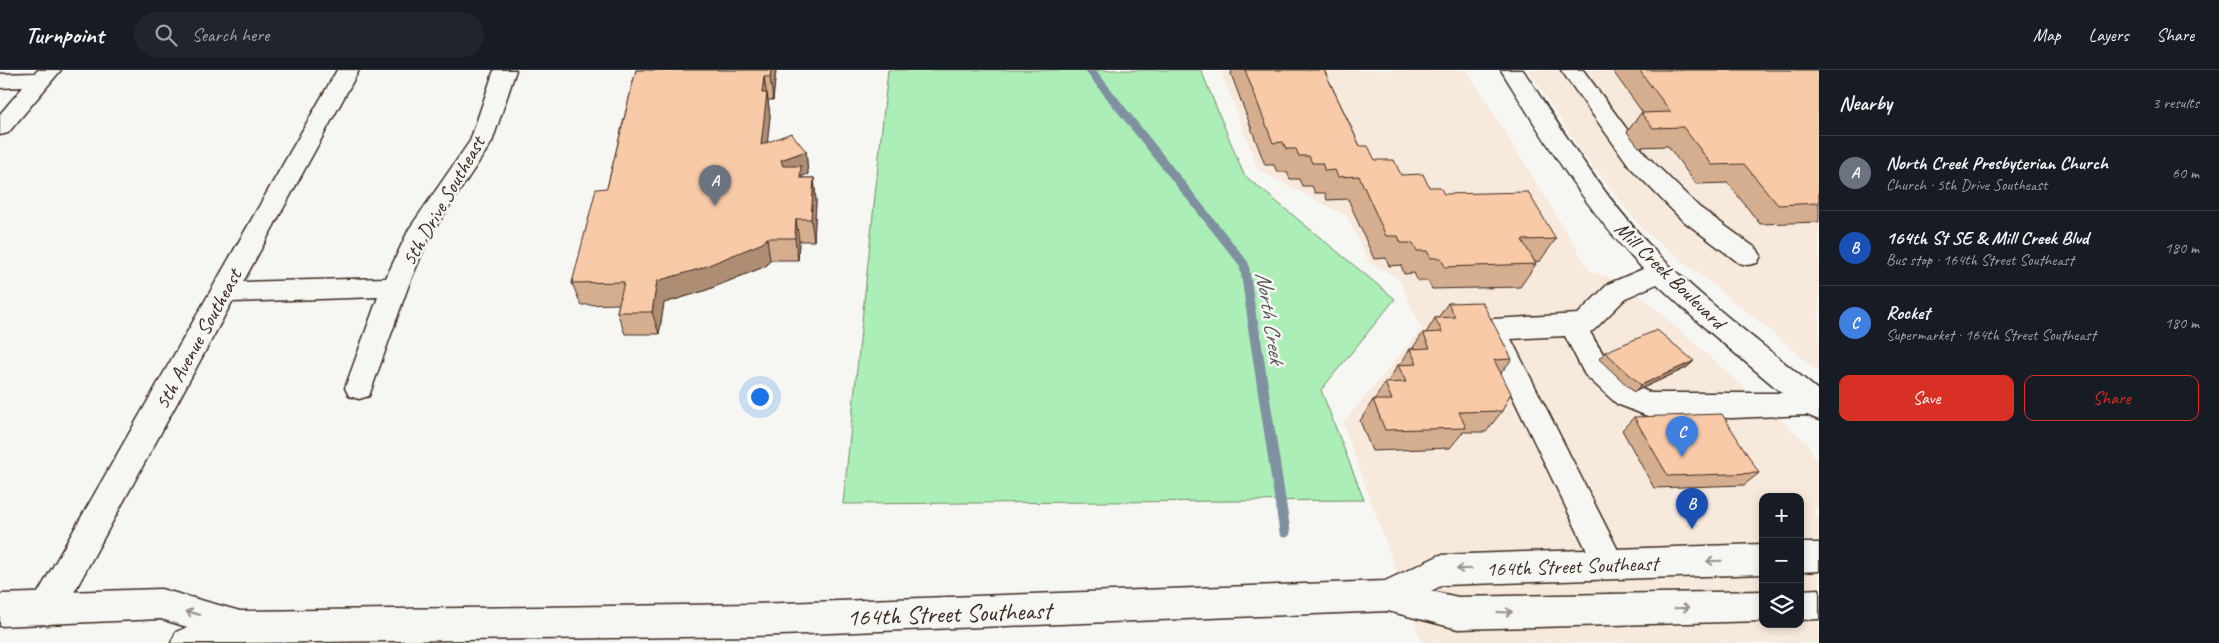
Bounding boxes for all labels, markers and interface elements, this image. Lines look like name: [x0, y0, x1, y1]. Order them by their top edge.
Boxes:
search box: [134, 12, 484, 57]
text: Turnpoint: [25, 20, 104, 50]
icon: search: [152, 21, 180, 49]
text: Search here: [192, 23, 269, 47]
text: Map: [2033, 24, 2061, 46]
text: Layers: [2089, 24, 2128, 46]
text: Share: [2156, 24, 2194, 46]
text: Nearby: [1839, 90, 1892, 116]
text: 3 results: [2152, 93, 2199, 113]
street label: 5th Drive Southeast: [395, 130, 492, 270]
text: North Creek Presbyterian Church: [1886, 151, 2108, 175]
text: A: [1851, 163, 1859, 183]
text: 60 m: [2172, 163, 2199, 183]
pin: A: [699, 165, 731, 206]
text: Church · 5th Drive Southeast: [1886, 175, 2047, 195]
street label: Mill Creek Boulevard: [1609, 216, 1733, 337]
text: 164th St SE & Mill Creek Blvd: [1886, 226, 2088, 250]
text: B: [1851, 238, 1859, 258]
text: 180 m: [2165, 238, 2199, 258]
text: Bus stop · 164th Street Southeast: [1886, 250, 2074, 270]
street label: 5th Avenue Southeast: [149, 263, 248, 414]
water label: North Creek: [1249, 269, 1292, 369]
text: Rocket: [1886, 301, 1930, 325]
text: C: [1851, 313, 1859, 333]
text: 180 m: [2165, 313, 2199, 333]
text: Supermarket · 164th Street Southeast: [1886, 325, 2096, 345]
button: Save: [1839, 375, 2014, 421]
button: Share: [2024, 375, 2199, 421]
your location: [747, 384, 773, 410]
pin: C: [1666, 416, 1698, 457]
pin: B: [1676, 488, 1708, 529]
map controls: [1759, 493, 1804, 628]
button: +: [1759, 493, 1804, 538]
button: −: [1759, 538, 1804, 583]
street label: 164th Street Southeast: [1486, 550, 1661, 582]
one-way arrow: [1706, 556, 1722, 565]
one-way arrow: [1456, 565, 1472, 574]
button: layers: [1759, 583, 1804, 628]
street label: 164th Street Southeast: [846, 594, 1056, 634]
one-way arrow: [1674, 603, 1690, 613]
one-way arrow: [1496, 607, 1513, 617]
one-way arrow: [186, 608, 202, 618]

